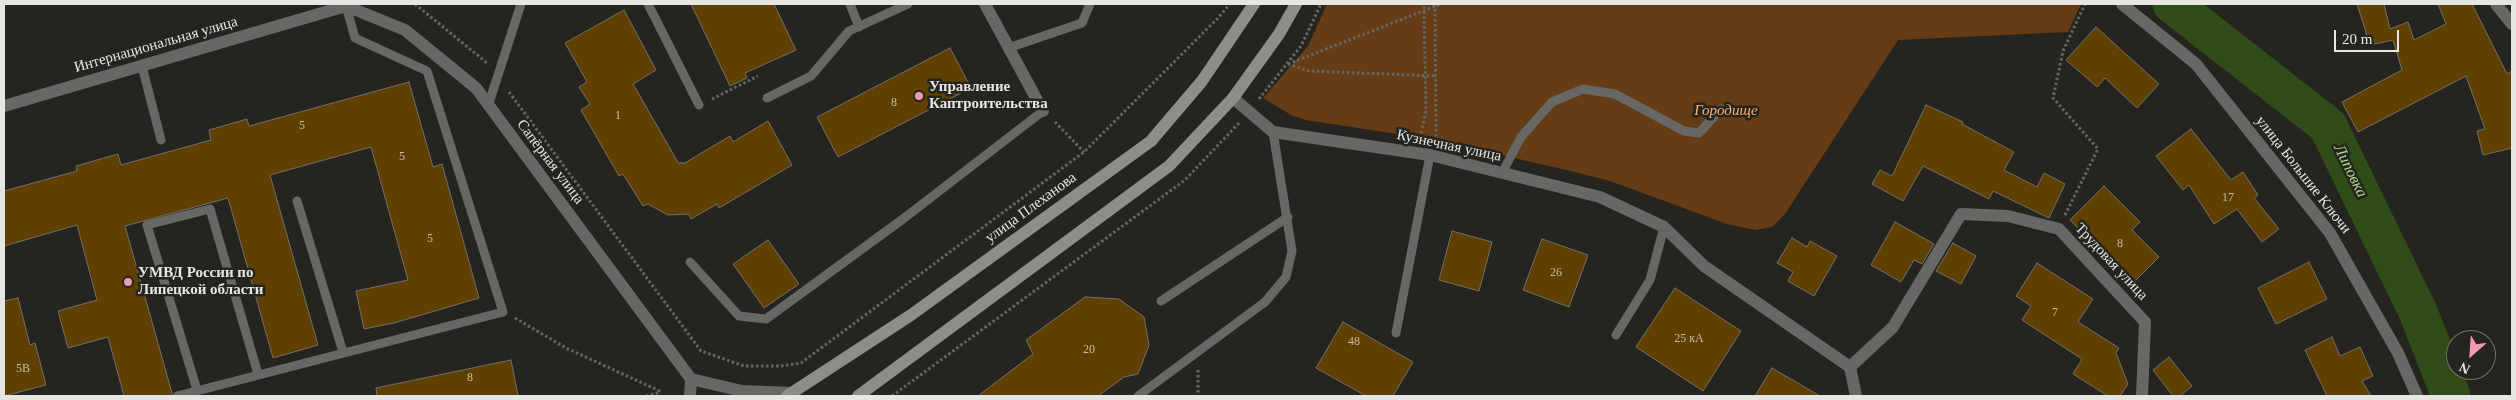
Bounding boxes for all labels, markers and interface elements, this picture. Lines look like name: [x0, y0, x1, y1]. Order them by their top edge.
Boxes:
street label: Интернациональная улица: [72, 13, 240, 77]
scale bar: [2336, 20, 2401, 52]
text: 20 m: [2342, 31, 2372, 47]
place label: Управление Каптроительства: [929, 78, 1048, 113]
marker: Управление Каптроительства: [913, 90, 925, 102]
house number: 8: [891, 96, 897, 110]
park label: Городище: [1694, 102, 1758, 120]
house number: 1: [615, 109, 621, 123]
street label: улица Большие Ключи: [2251, 112, 2355, 238]
street label: Сапёрная улица: [512, 116, 588, 208]
house number: 5: [299, 119, 305, 133]
street label: Кузнечная улица: [1395, 126, 1503, 166]
water label: Липовка: [2329, 141, 2371, 201]
house number: 5: [399, 150, 405, 164]
street label: улица Плеханова: [982, 169, 1080, 247]
house number: 17: [2222, 191, 2234, 205]
street label: Трудовая улица: [2071, 220, 2151, 304]
house number: 5: [427, 232, 433, 246]
house number: 8: [2117, 237, 2123, 251]
place label: УМВД России по Липецкой области: [138, 264, 263, 299]
house number: 26: [1550, 266, 1562, 280]
marker: УМВД России по Липецкой области: [122, 276, 134, 288]
house number: 7: [2052, 306, 2058, 320]
north arrow: [2446, 330, 2496, 380]
house number: 25 кА: [1674, 332, 1704, 346]
house number: 48: [1348, 335, 1360, 349]
house number: 20: [1083, 343, 1095, 357]
text: N: [2457, 359, 2472, 377]
house number: 5В: [16, 362, 30, 376]
house number: 8: [467, 371, 473, 385]

